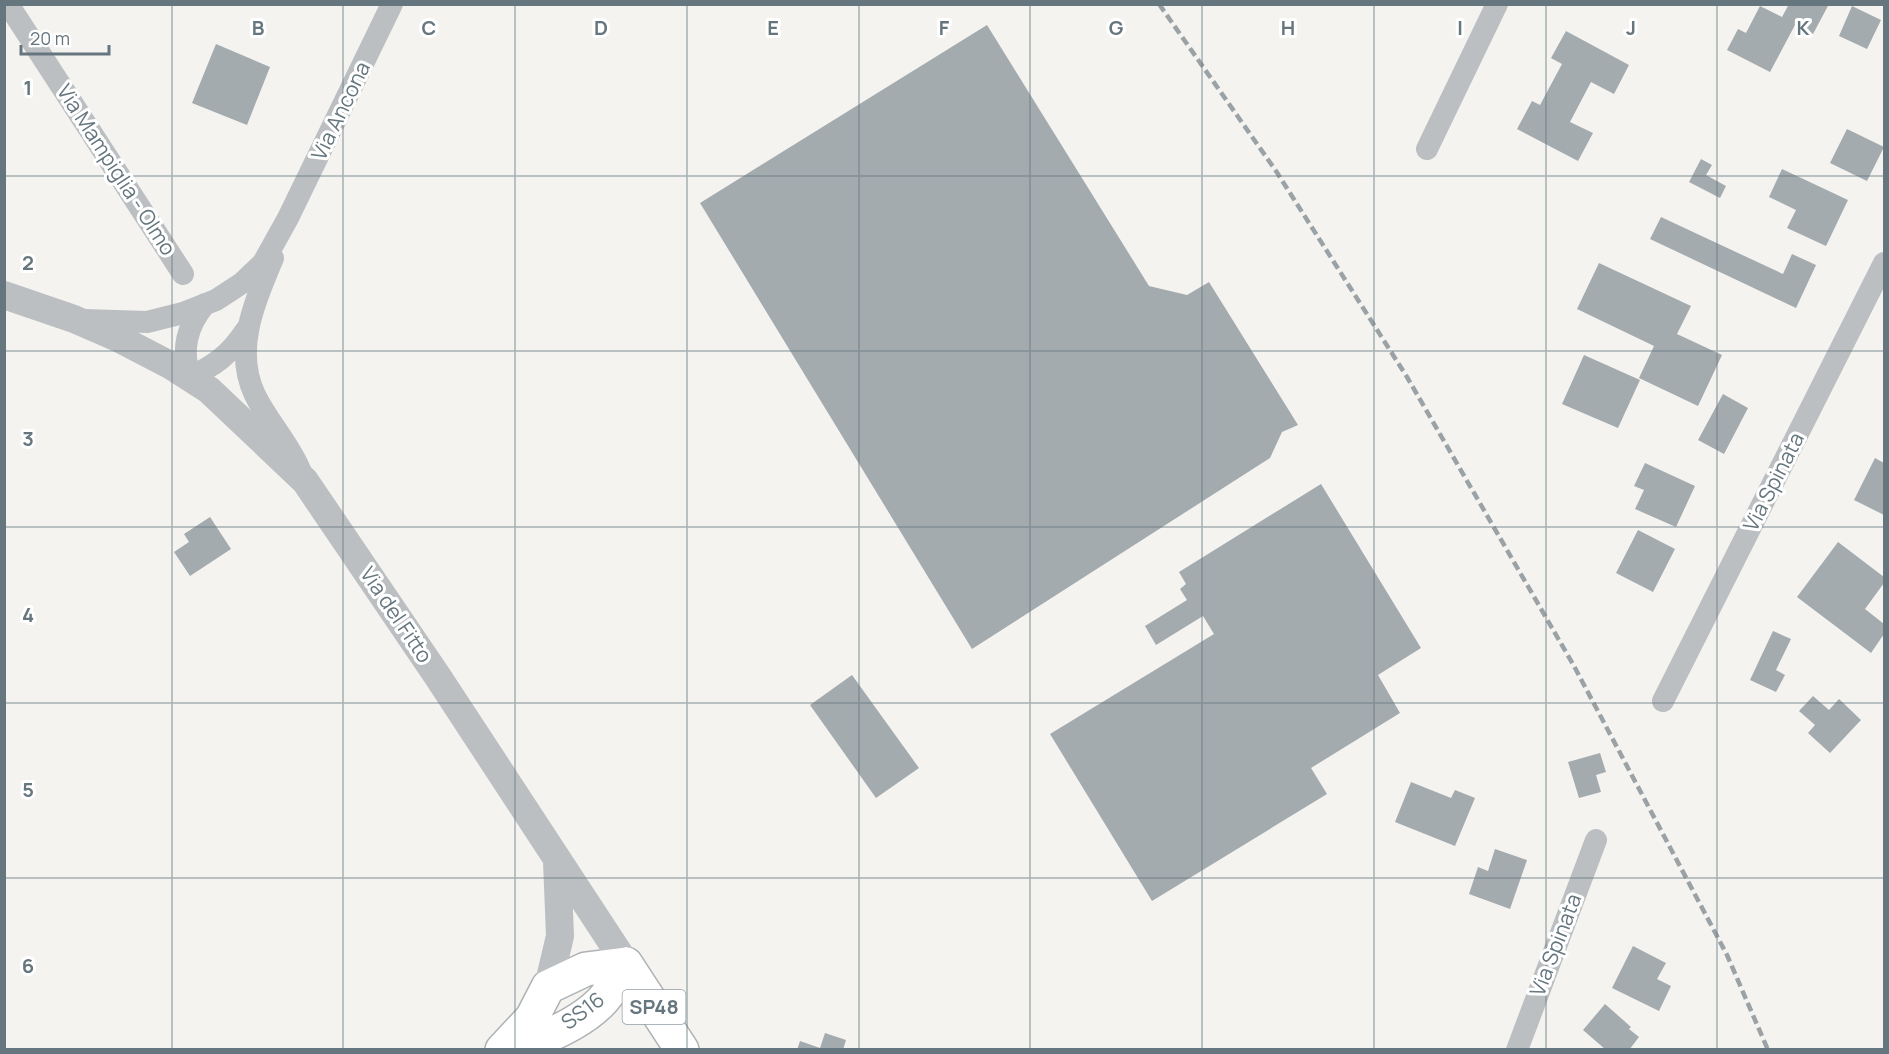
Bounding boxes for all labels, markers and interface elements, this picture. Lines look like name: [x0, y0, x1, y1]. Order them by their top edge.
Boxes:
text: B: [252, 14, 265, 41]
text: C: [422, 14, 436, 41]
text: D: [594, 14, 608, 41]
text: E: [767, 14, 779, 41]
text: F: [939, 14, 950, 41]
text: G: [1109, 14, 1124, 41]
text: H: [1281, 14, 1295, 41]
text: I: [1457, 14, 1463, 41]
text: J: [1626, 14, 1636, 41]
text: K: [1797, 14, 1810, 41]
scale bar: [21, 18, 110, 56]
text: 20 m: [30, 26, 70, 50]
street label: Via Ancona: [304, 57, 376, 165]
text: 1: [24, 74, 32, 101]
street label: Via Mampiglia - Olmo: [51, 78, 183, 260]
text: 2: [22, 249, 34, 276]
text: 3: [22, 425, 34, 452]
street label: Via Spinata: [1736, 427, 1810, 536]
street label: Via del Fitto: [354, 561, 439, 668]
text: 4: [22, 601, 34, 628]
text: 5: [22, 776, 34, 803]
street label: Via Spinata: [1523, 889, 1587, 1000]
text: 6: [22, 952, 34, 979]
street label: SS16: [555, 985, 610, 1036]
road number: SP48: [622, 990, 686, 1024]

